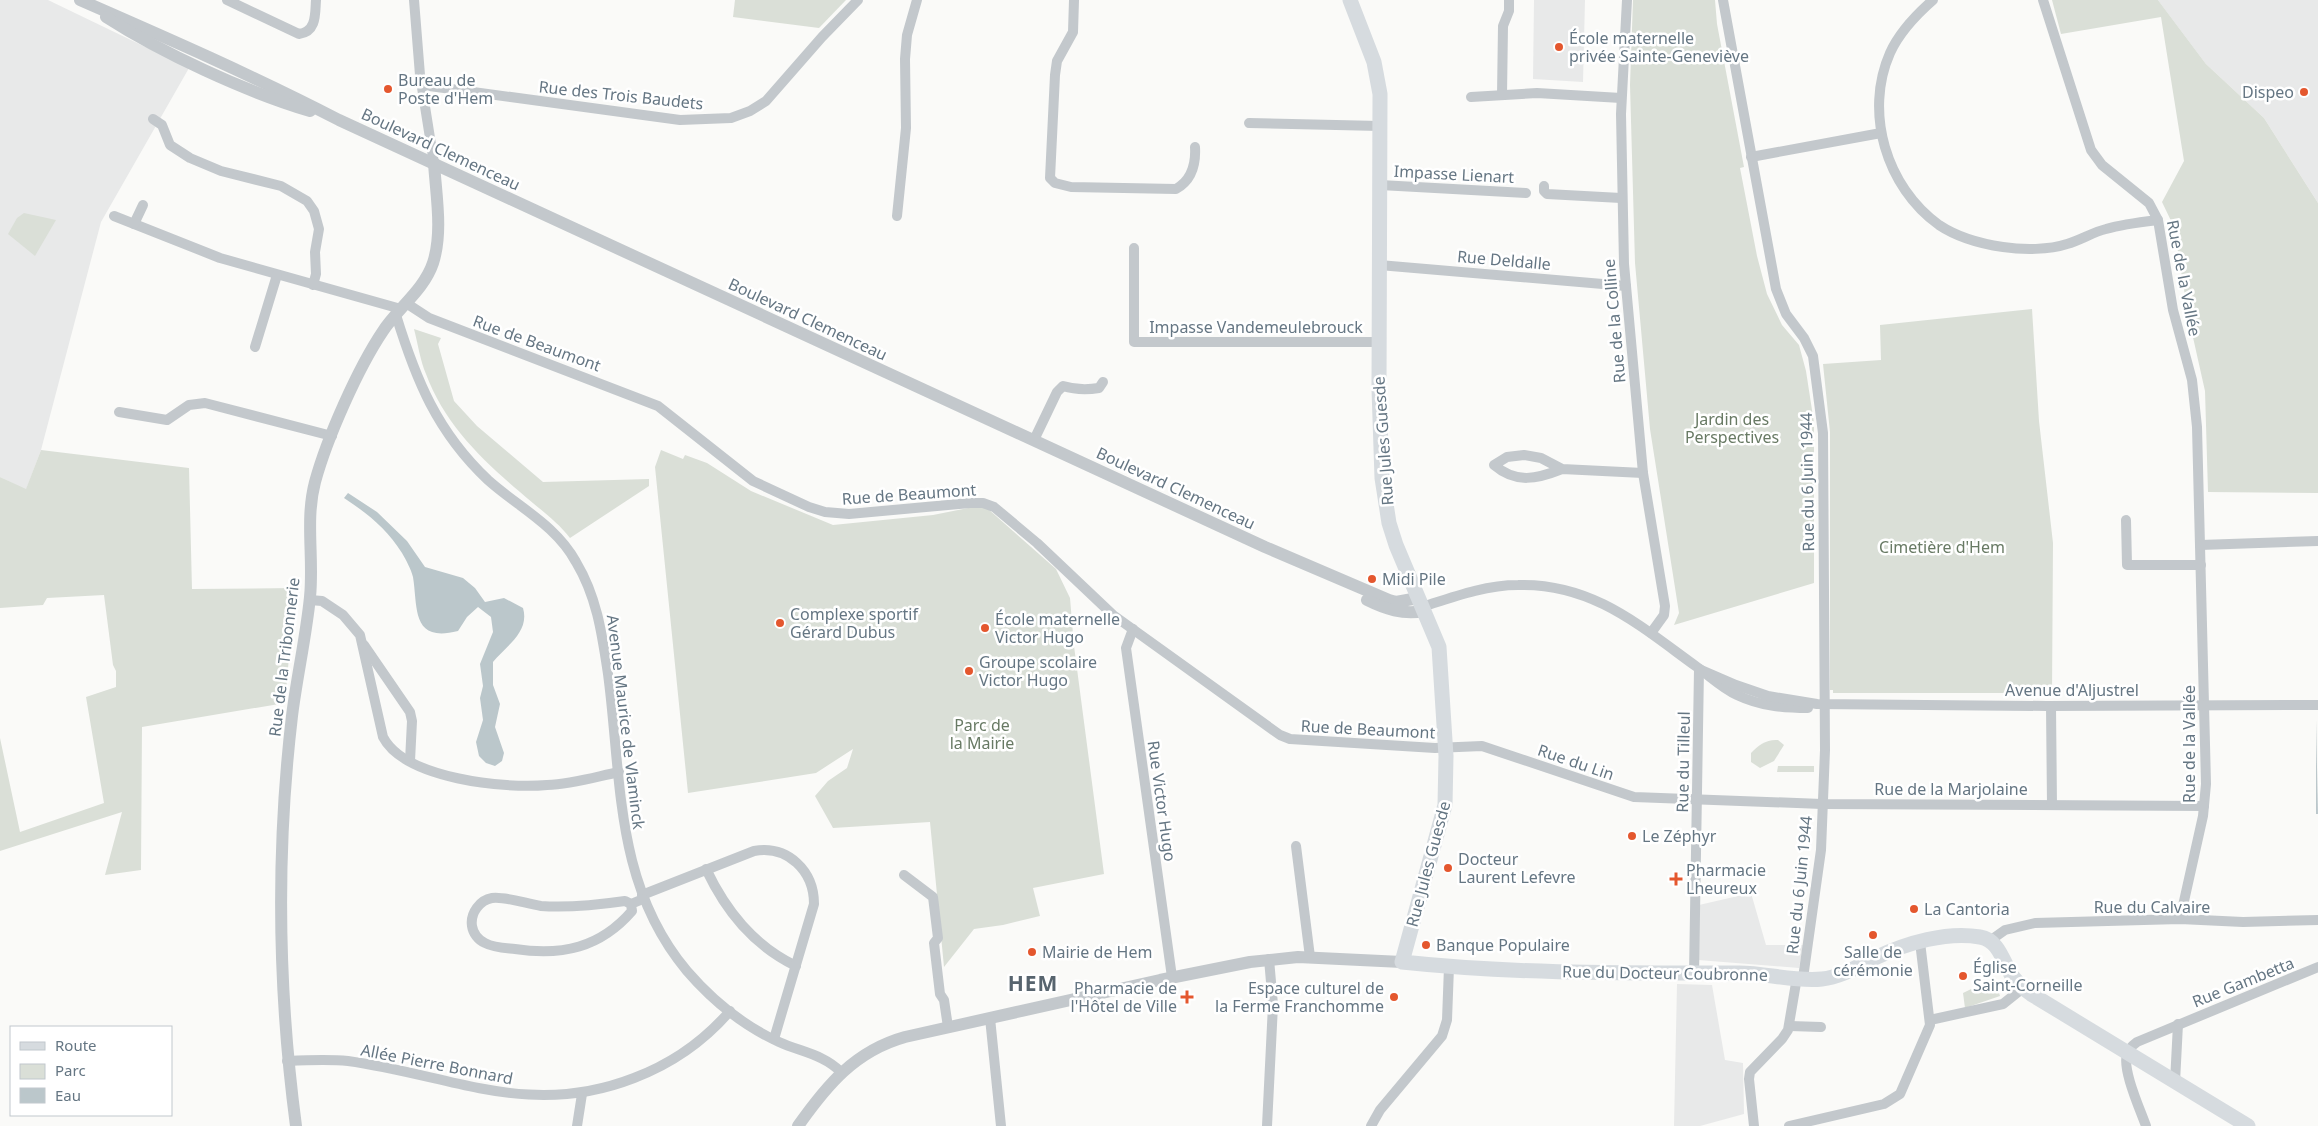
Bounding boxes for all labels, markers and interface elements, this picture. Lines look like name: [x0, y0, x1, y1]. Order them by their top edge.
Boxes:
place label: École maternelle privée Sainte-Geneviève: [1569, 27, 1749, 67]
marker: École maternelle privée Sainte-Geneviève: [1553, 41, 1565, 53]
place label: Bureau de Poste d'Hem: [398, 69, 493, 109]
street label: Rue des Trois Baudets: [538, 75, 704, 115]
place label: Dispeo: [2242, 81, 2294, 103]
marker: Bureau de Poste d'Hem: [382, 83, 394, 95]
marker: Dispeo: [2298, 86, 2310, 98]
street label: Boulevard Clemenceau: [358, 102, 524, 196]
street label: Impasse Lienart: [1393, 160, 1515, 188]
street label: Rue de la Vallée: [2162, 218, 2206, 338]
street label: Rue Deldalle: [1456, 245, 1552, 275]
street label: Rue de la Colline: [1598, 258, 1630, 384]
street label: Boulevard Clemenceau: [725, 272, 891, 366]
street label: Rue de Beaumont: [470, 310, 604, 376]
street label: Impasse Vandemeulebrouck: [1149, 316, 1363, 338]
street label: Rue Jules Guesde: [1368, 376, 1398, 506]
park label: Jardin des Perspectives: [1685, 408, 1779, 448]
street label: Rue du 6 Juin 1944: [1795, 412, 1819, 552]
street label: Boulevard Clemenceau: [1093, 441, 1259, 535]
street label: Rue de Beaumont: [841, 478, 977, 510]
park label: Cimetière d'Hem: [1879, 536, 2005, 558]
place label: Midi Pile: [1382, 568, 1446, 590]
marker: Midi Pile: [1366, 573, 1378, 585]
street label: Rue de la Tribonnerie: [263, 576, 305, 738]
place label: Complexe sportif Gérard Dubus: [790, 603, 919, 643]
place label: École maternelle Victor Hugo: [995, 608, 1120, 648]
street label: Avenue Maurice de Vlaminck: [602, 613, 650, 831]
marker: Complexe sportif Gérard Dubus: [774, 617, 786, 629]
marker: École maternelle Victor Hugo: [979, 622, 991, 634]
place label: Groupe scolaire Victor Hugo: [979, 651, 1097, 691]
marker: Groupe scolaire Victor Hugo: [963, 665, 975, 677]
street label: Avenue d'Aljustrel: [2005, 679, 2139, 701]
street label: Rue de la Vallée: [2178, 685, 2200, 803]
street label: Rue du Tilleul: [1671, 711, 1695, 813]
park label: Parc de la Mairie: [950, 714, 1014, 754]
street label: Rue de Beaumont: [1300, 714, 1436, 744]
street label: Rue Victor Hugo: [1143, 739, 1181, 863]
street label: Rue du Lin: [1535, 739, 1617, 785]
street label: Rue de la Marjolaine: [1874, 778, 2028, 800]
street label: Rue Jules Guesde: [1401, 799, 1455, 929]
street label: Rue du 6 Juin 1944: [1781, 815, 1817, 955]
place label: Le Zéphyr: [1642, 825, 1717, 847]
marker: Le Zéphyr: [1626, 830, 1638, 842]
place label: Docteur Laurent Lefevre: [1458, 848, 1575, 888]
place label: Pharmacie Lheureux: [1686, 859, 1766, 899]
marker: Docteur Laurent Lefevre: [1442, 862, 1454, 874]
marker: Pharmacie Lheureux: [1670, 873, 1682, 885]
street label: Rue du Calvaire: [2094, 896, 2210, 918]
place label: La Cantoria: [1924, 898, 2010, 920]
marker: La Cantoria: [1908, 903, 1920, 915]
marker: Salle de cérémonie: [1867, 929, 1879, 941]
place label: Banque Populaire: [1436, 934, 1570, 956]
marker: Banque Populaire: [1420, 939, 1432, 951]
place label: Mairie de Hem: [1042, 941, 1152, 963]
place label: Salle de cérémonie: [1833, 941, 1913, 981]
marker: Mairie de Hem: [1026, 946, 1038, 958]
street label: Rue Gambetta: [2189, 952, 2297, 1012]
place label: Église Saint-Corneille: [1973, 956, 2082, 996]
street label: Rue du Docteur Coubronne: [1562, 960, 1768, 986]
district label: HEM: [1008, 969, 1058, 997]
marker: Église Saint-Corneille: [1957, 970, 1969, 982]
place label: Pharmacie de l'Hôtel de Ville: [1071, 977, 1177, 1017]
place label: Espace culturel de la Ferme Franchomme: [1215, 977, 1384, 1017]
marker: Pharmacie de l'Hôtel de Ville: [1181, 991, 1193, 1003]
marker: Espace culturel de la Ferme Franchomme: [1388, 991, 1400, 1003]
legend: [10, 1026, 172, 1116]
text: Route: [55, 1035, 97, 1055]
street label: Allée Pierre Bonnard: [359, 1038, 515, 1090]
text: Parc: [55, 1060, 86, 1080]
text: Eau: [55, 1085, 81, 1105]

